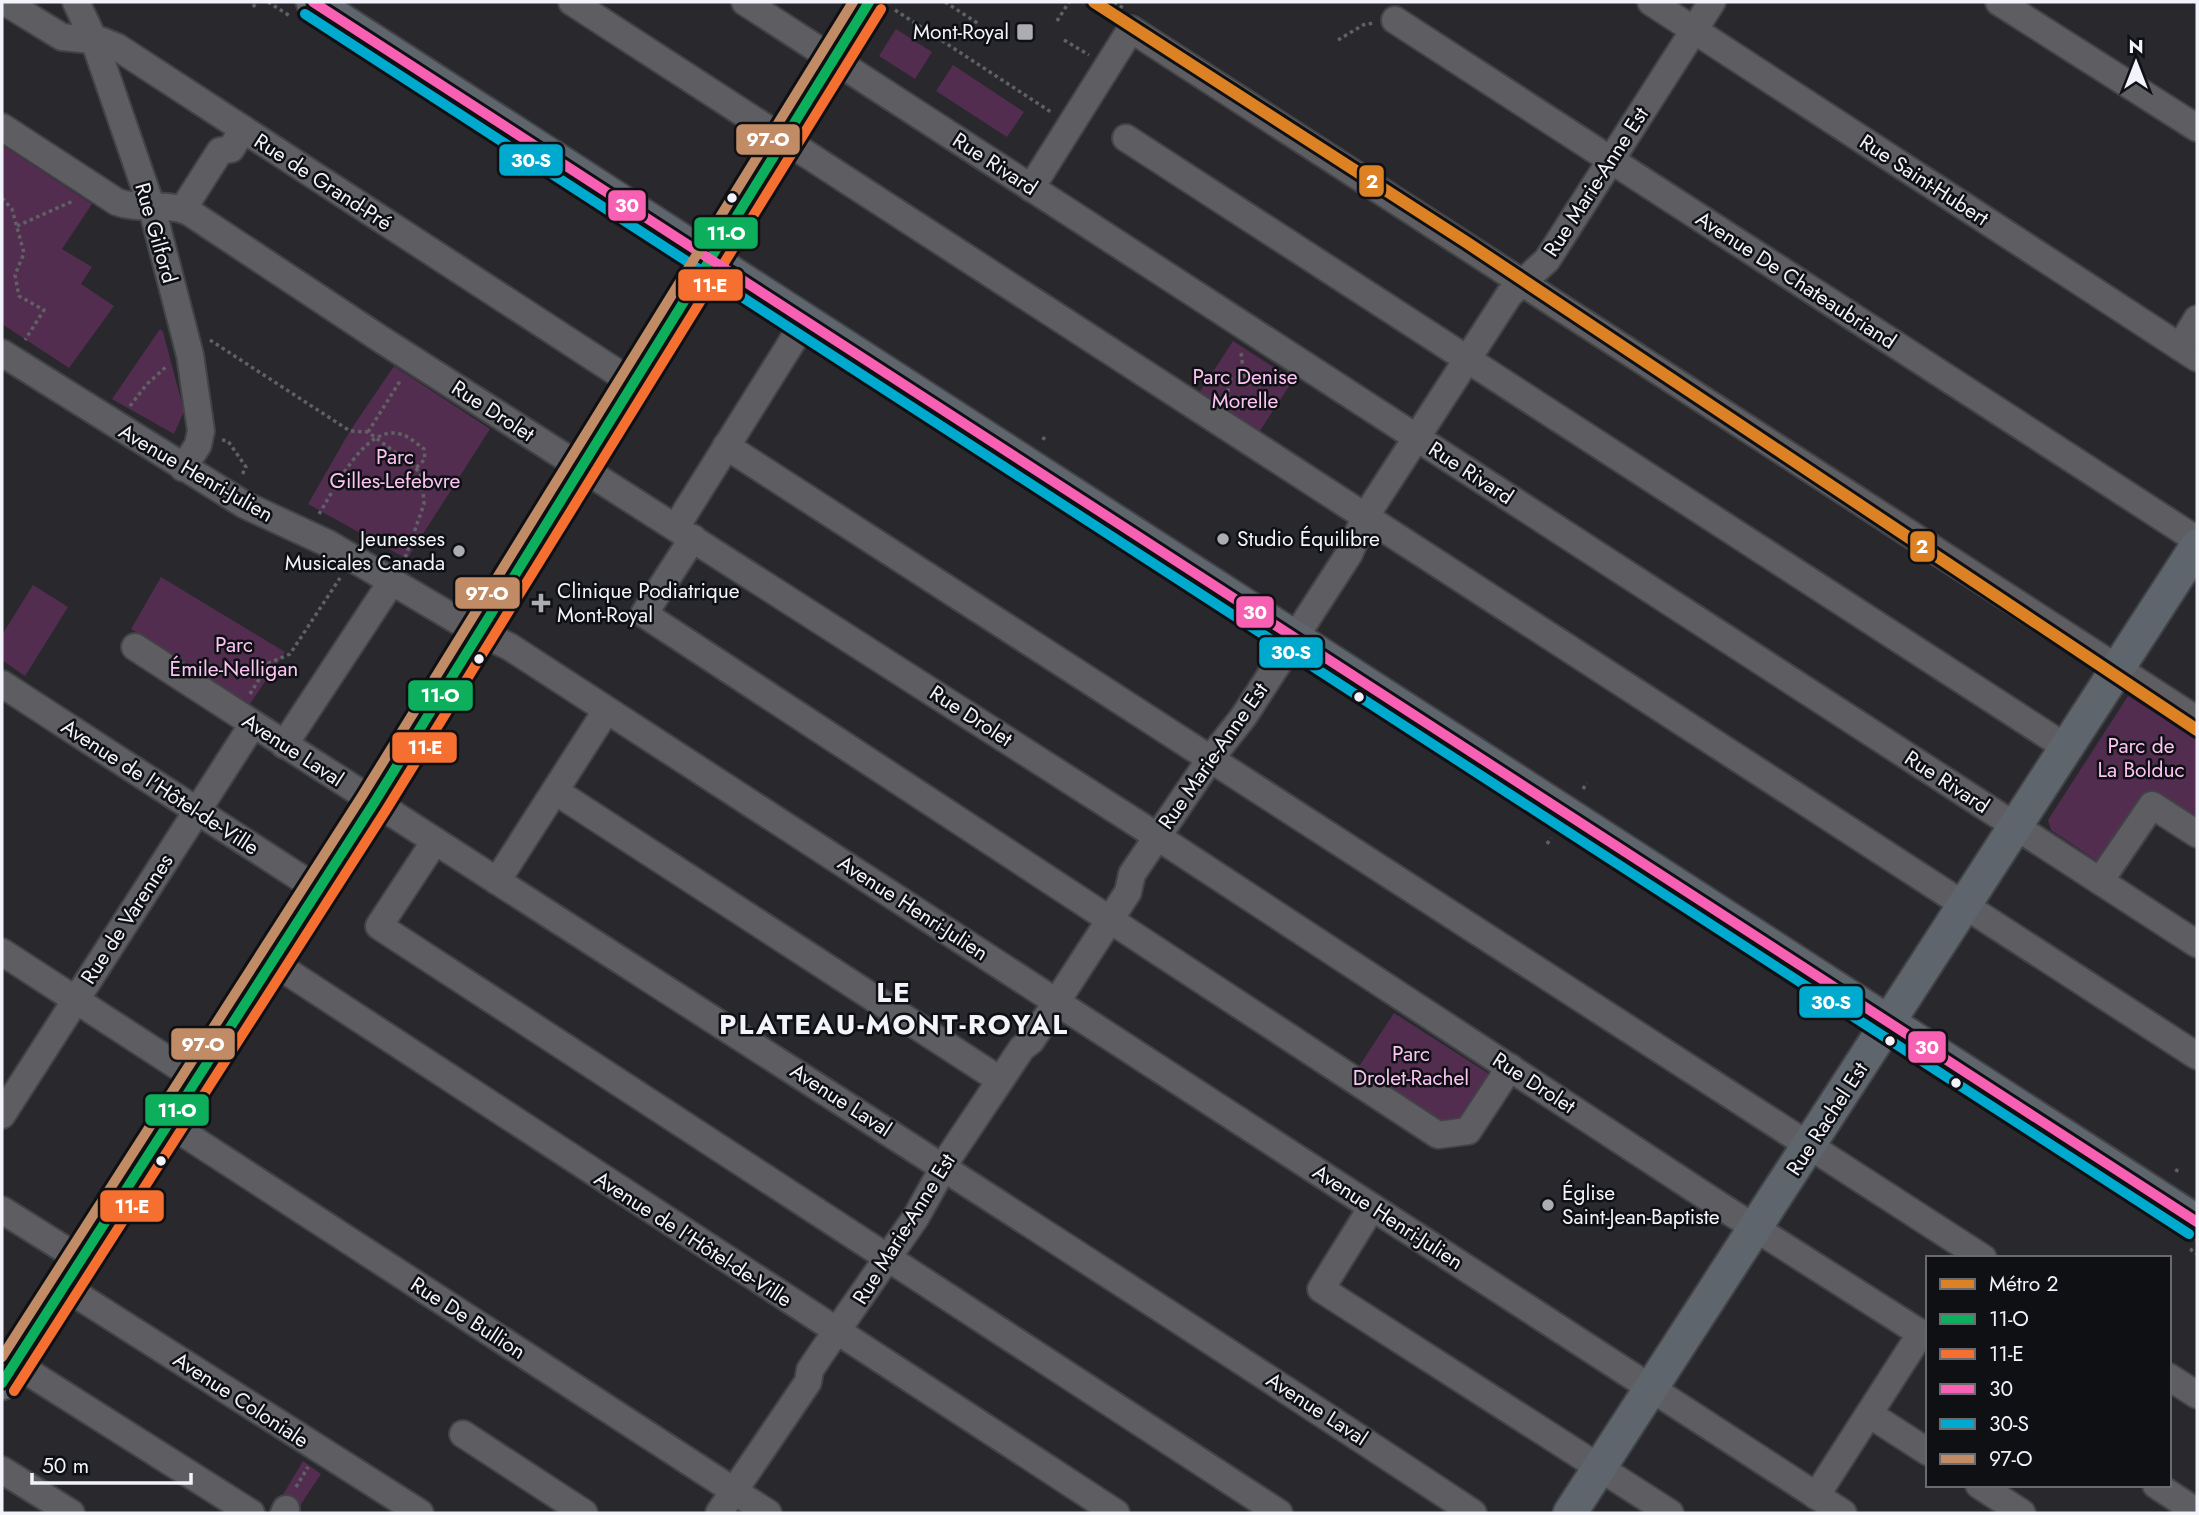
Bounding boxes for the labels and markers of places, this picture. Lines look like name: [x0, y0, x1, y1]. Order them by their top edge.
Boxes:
place label: Mont-Royal: [913, 17, 1009, 47]
marker: Mont-Royal: [1015, 22, 1035, 42]
unlabelled marker: [725, 191, 739, 205]
place label: Jeunesses Musicales Canada: [285, 524, 445, 578]
place label: Studio Équilibre: [1237, 524, 1380, 554]
marker: Studio Équilibre: [1215, 531, 1231, 547]
marker: Jeunesses Musicales Canada: [451, 543, 467, 559]
place label: Clinique Podiatrique Mont-Royal: [557, 576, 740, 630]
marker: Clinique Podiatrique Mont-Royal: [531, 593, 551, 613]
unlabelled marker: [472, 652, 486, 666]
unlabelled marker: [1352, 690, 1366, 704]
unlabelled marker: [1883, 1034, 1897, 1048]
unlabelled marker: [1949, 1076, 1963, 1090]
unlabelled marker: [154, 1154, 168, 1168]
place label: Église Saint-Jean-Baptiste: [1562, 1178, 1720, 1232]
marker: Église Saint-Jean-Baptiste: [1540, 1197, 1556, 1213]

